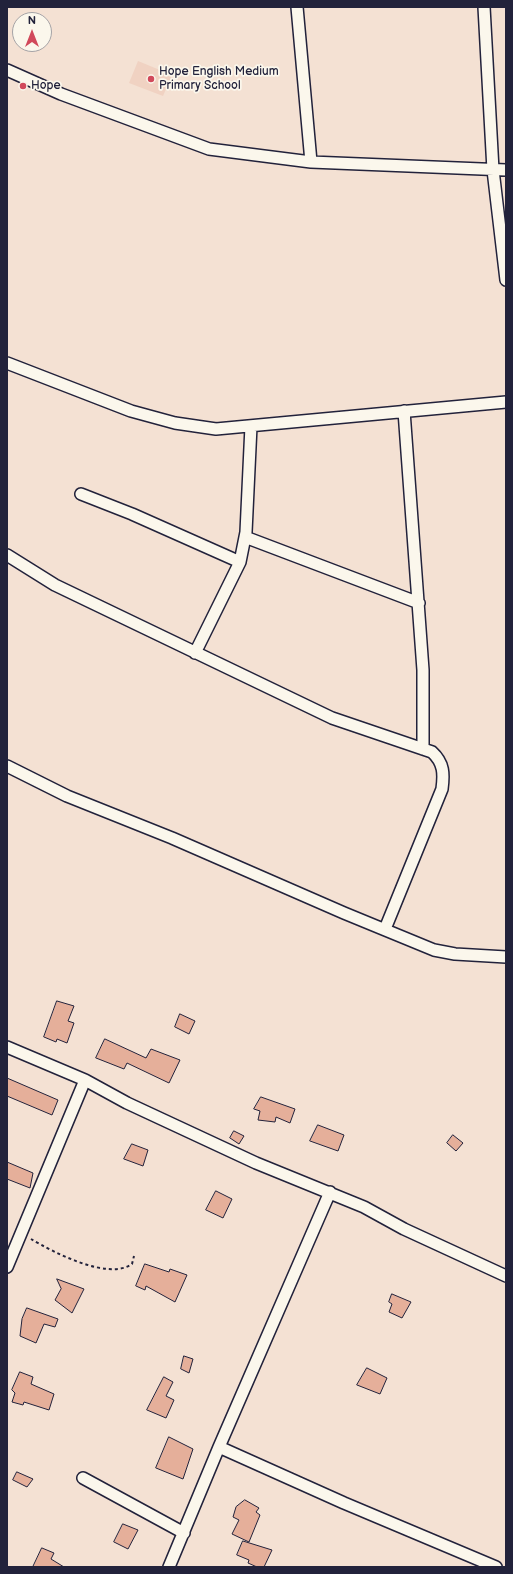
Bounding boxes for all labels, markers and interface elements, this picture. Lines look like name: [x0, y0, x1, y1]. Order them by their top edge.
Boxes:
north arrow: [12, 12, 52, 52]
text: N: [28, 14, 36, 27]
place label: Hope English Medium Primary School: [159, 65, 279, 93]
marker: Hope English Medium Primary School: [146, 74, 156, 84]
place label: Hope: [31, 79, 61, 93]
marker: Hope: [18, 81, 28, 91]

